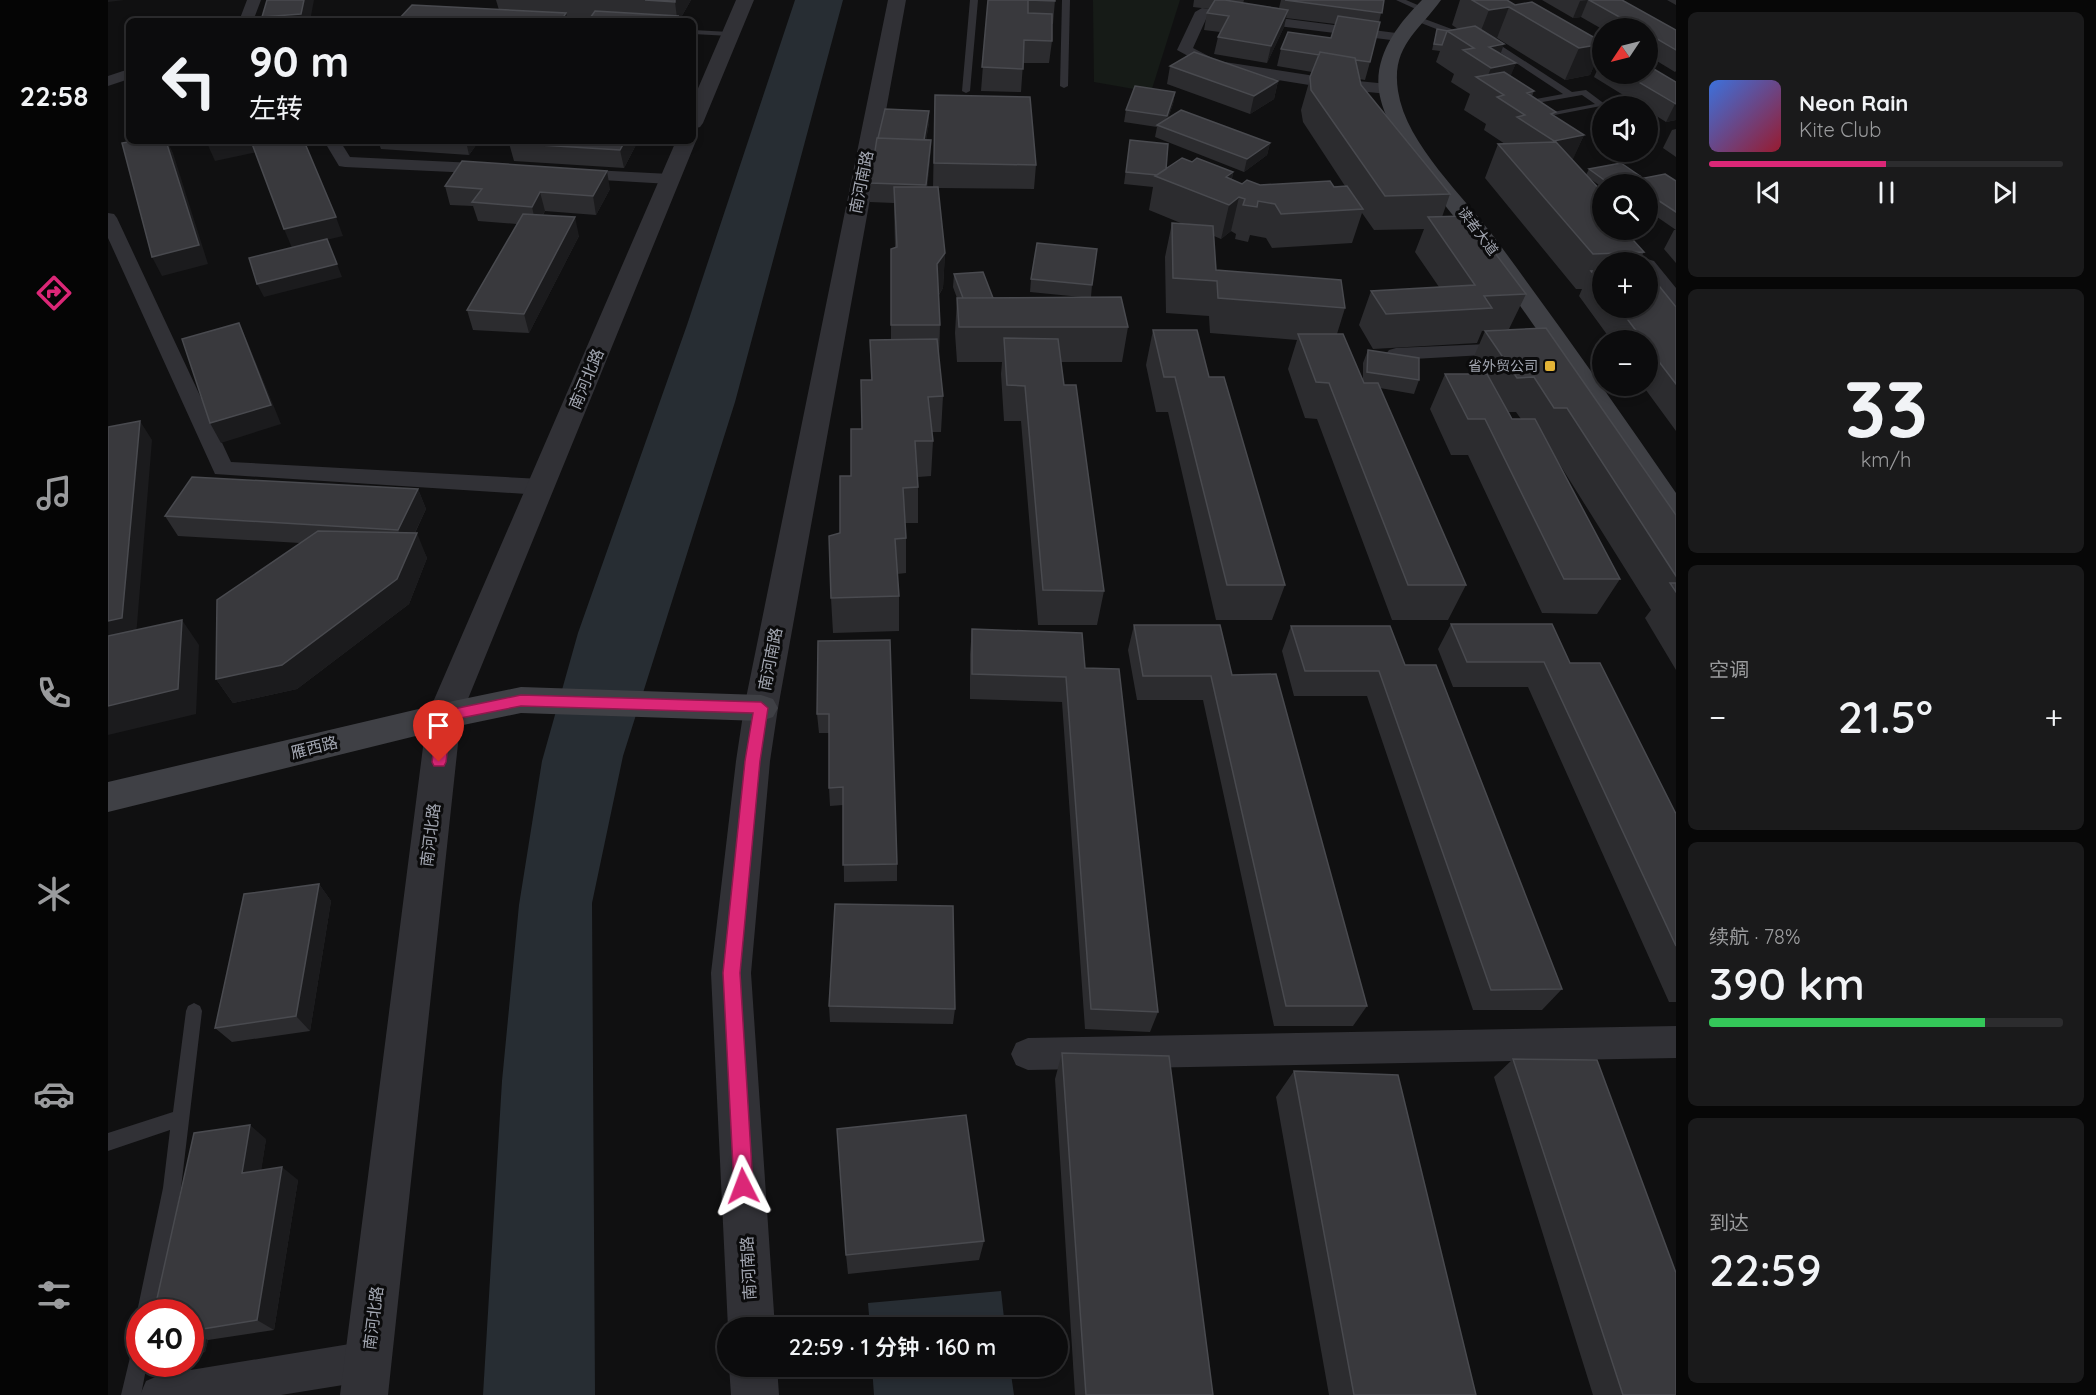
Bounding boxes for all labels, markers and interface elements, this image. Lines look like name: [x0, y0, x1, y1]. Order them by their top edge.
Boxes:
north arrow: [1592, 18, 1658, 84]
map controls: [1592, 18, 1658, 396]
text: 90 m: [249, 35, 349, 88]
icon: left: [150, 42, 228, 120]
text: 22:58: [20, 79, 88, 113]
text: Neon Rain: [1799, 89, 1908, 117]
text: 左转: [249, 91, 303, 125]
button: sound: [1592, 96, 1658, 162]
text: Kite Club: [1799, 117, 1881, 142]
street label: 南河南路: [845, 149, 877, 215]
button: search: [1592, 174, 1658, 240]
icon: previous: [1752, 176, 1785, 209]
icon: pause: [1870, 176, 1903, 209]
icon: next: [1988, 176, 2021, 209]
street label: 读者大道: [1454, 203, 1502, 259]
button: +: [1592, 252, 1658, 318]
icon: directions: [33, 272, 75, 314]
button: −: [1592, 330, 1658, 396]
street label: 南河北路: [564, 346, 608, 412]
place label: 省外贸公司: [1468, 357, 1538, 375]
marker: 省外贸公司: [1543, 359, 1557, 373]
text: 33: [1844, 359, 1928, 457]
text: km/h: [1861, 447, 1911, 472]
icon: music: [33, 472, 75, 514]
street label: 南河南路: [754, 626, 786, 692]
text: 空调: [1709, 657, 1749, 682]
icon: phone: [33, 672, 75, 714]
text: 21.5°: [1838, 688, 1933, 744]
text: −: [1709, 696, 1726, 737]
text: +: [2044, 696, 2063, 737]
pin: [413, 700, 464, 762]
icon: arrive: [422, 709, 455, 742]
street label: 雁西路: [288, 731, 340, 763]
street label: 南河北路: [416, 802, 444, 868]
icon: climate: [33, 873, 75, 915]
text: 续航 · 78%: [1709, 924, 1800, 949]
text: 390 km: [1709, 955, 1865, 1011]
icon: car: [33, 1073, 75, 1115]
position arrow: [711, 1154, 775, 1218]
text: 到达: [1709, 1210, 1749, 1235]
street label: 南河南路: [736, 1236, 760, 1300]
text: 22:59: [1709, 1241, 1822, 1297]
icon: filters: [33, 1274, 75, 1316]
street label: 南河北路: [359, 1285, 387, 1351]
speed limit sign: 40: [126, 1299, 204, 1377]
text: 22:59 · 1 分钟 · 160 m: [789, 1333, 996, 1361]

